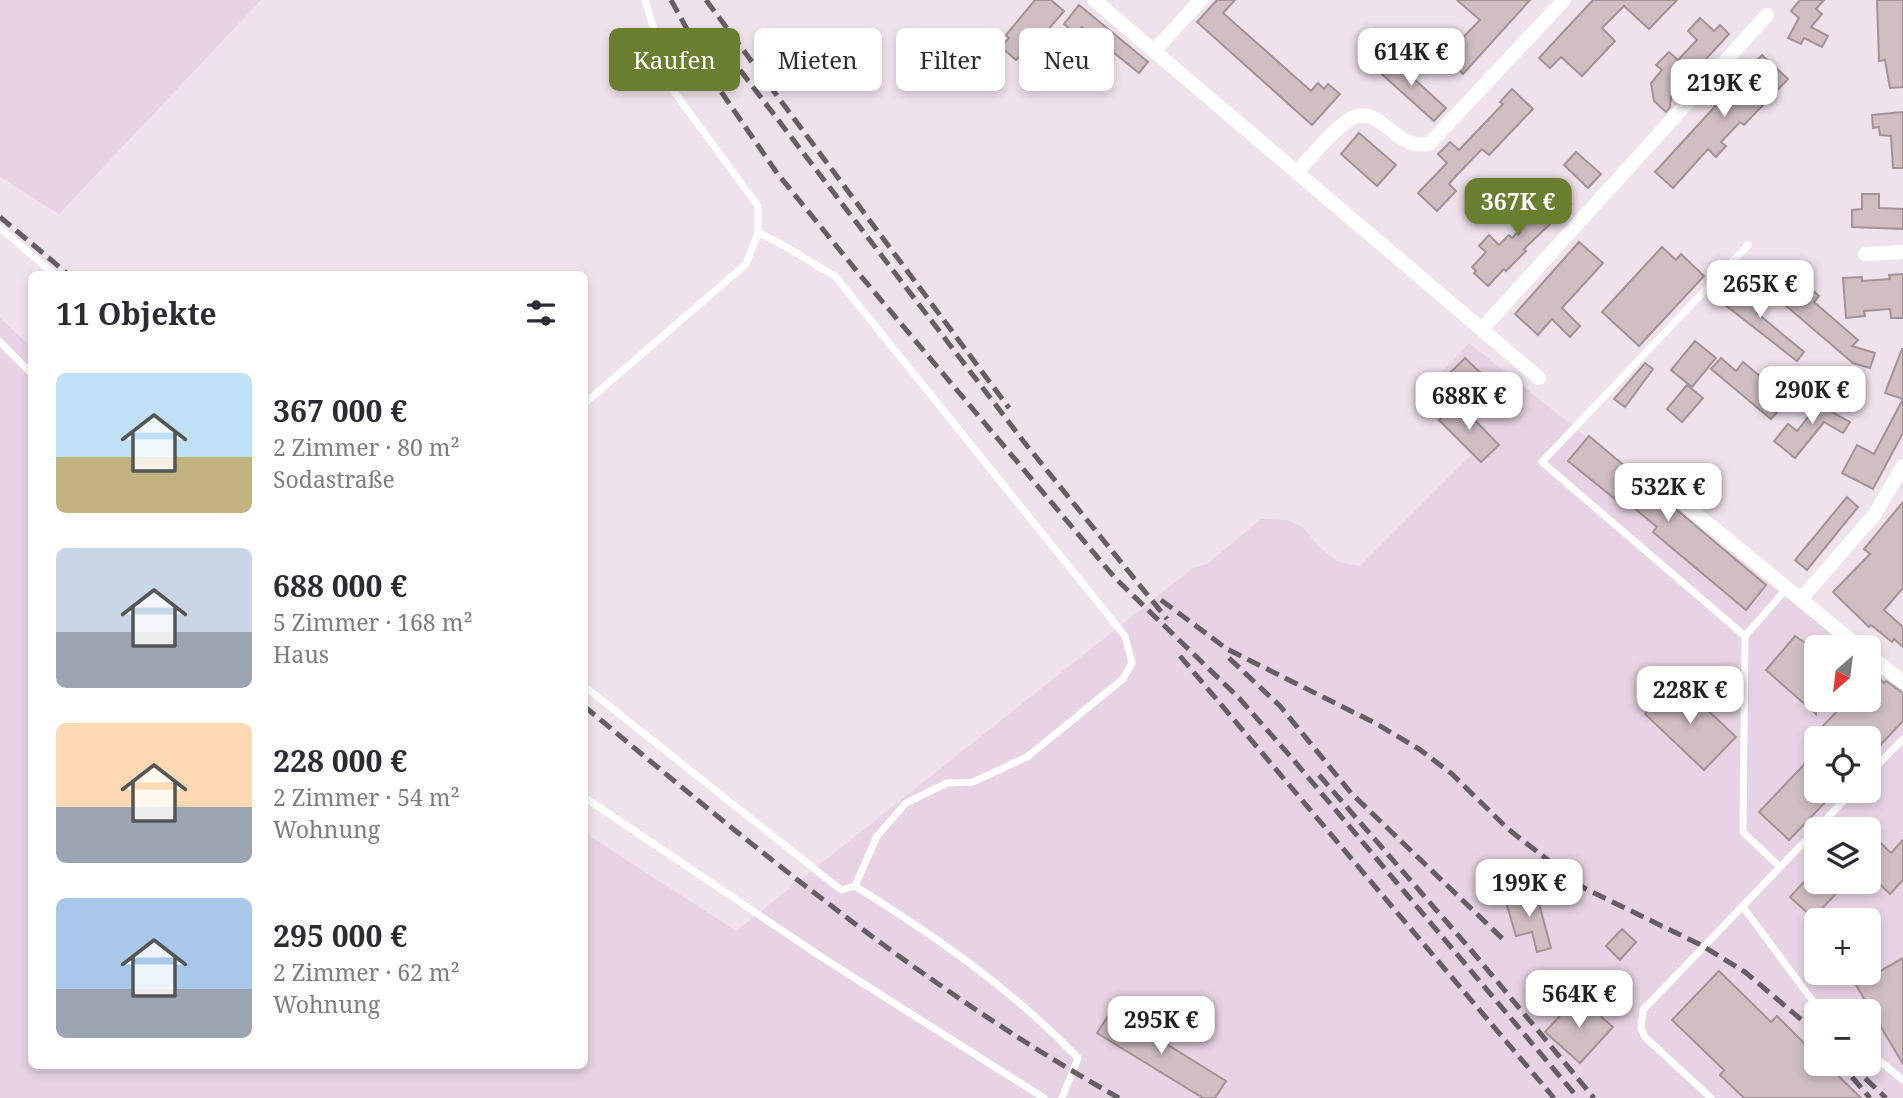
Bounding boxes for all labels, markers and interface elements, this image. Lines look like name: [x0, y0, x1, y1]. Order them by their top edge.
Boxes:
chip: Kaufen: [609, 28, 740, 91]
chip: Mieten: [754, 28, 882, 91]
chip: Filter: [896, 28, 1005, 91]
chip: Neu: [1019, 28, 1114, 91]
pin: 614K €: [1354, 28, 1468, 88]
text: 614K €: [1374, 35, 1448, 67]
pin: 219K €: [1667, 60, 1781, 119]
text: 219K €: [1687, 66, 1761, 98]
pin: 367K €: [1461, 178, 1575, 238]
text: 367K €: [1481, 185, 1555, 217]
pin: 265K €: [1703, 260, 1817, 320]
text: 265K €: [1723, 267, 1797, 299]
text: 11 Objekte: [56, 293, 217, 334]
icon: filters: [522, 294, 560, 332]
pin: 290K €: [1755, 366, 1869, 426]
pin: 688K €: [1412, 372, 1526, 432]
text: 290K €: [1775, 373, 1849, 405]
text: 688K €: [1432, 379, 1506, 411]
text: 367 000 €: [273, 390, 407, 431]
icon: home: [112, 401, 196, 485]
text: 2 Zimmer · 80 m²: [273, 431, 460, 463]
text: Sodastraße: [273, 463, 395, 495]
pin: 532K €: [1611, 463, 1725, 523]
text: 532K €: [1631, 470, 1705, 502]
text: 688 000 €: [273, 565, 407, 606]
icon: home: [112, 576, 196, 660]
text: 5 Zimmer · 168 m²: [273, 606, 473, 638]
north arrow: [1804, 635, 1881, 712]
map controls: [1804, 635, 1881, 1076]
text: Haus: [273, 638, 329, 670]
pin: 228K €: [1633, 666, 1747, 726]
text: 228K €: [1653, 673, 1727, 705]
button: locate: [1804, 726, 1881, 803]
text: 228 000 €: [273, 740, 407, 781]
icon: home: [112, 751, 196, 835]
text: 2 Zimmer · 54 m²: [273, 781, 460, 813]
text: Wohnung: [273, 813, 380, 845]
button: layers: [1804, 817, 1881, 894]
pin: 199K €: [1472, 860, 1586, 919]
text: 199K €: [1492, 866, 1566, 898]
button: +: [1804, 908, 1881, 985]
text: 295 000 €: [273, 915, 407, 956]
icon: home: [112, 926, 196, 1010]
text: 2 Zimmer · 62 m²: [273, 956, 460, 988]
pin: 564K €: [1522, 970, 1636, 1030]
text: 564K €: [1542, 977, 1616, 1009]
text: Wohnung: [273, 988, 380, 1020]
pin: 295K €: [1104, 996, 1218, 1056]
button: −: [1804, 999, 1881, 1076]
text: 295K €: [1124, 1003, 1198, 1035]

